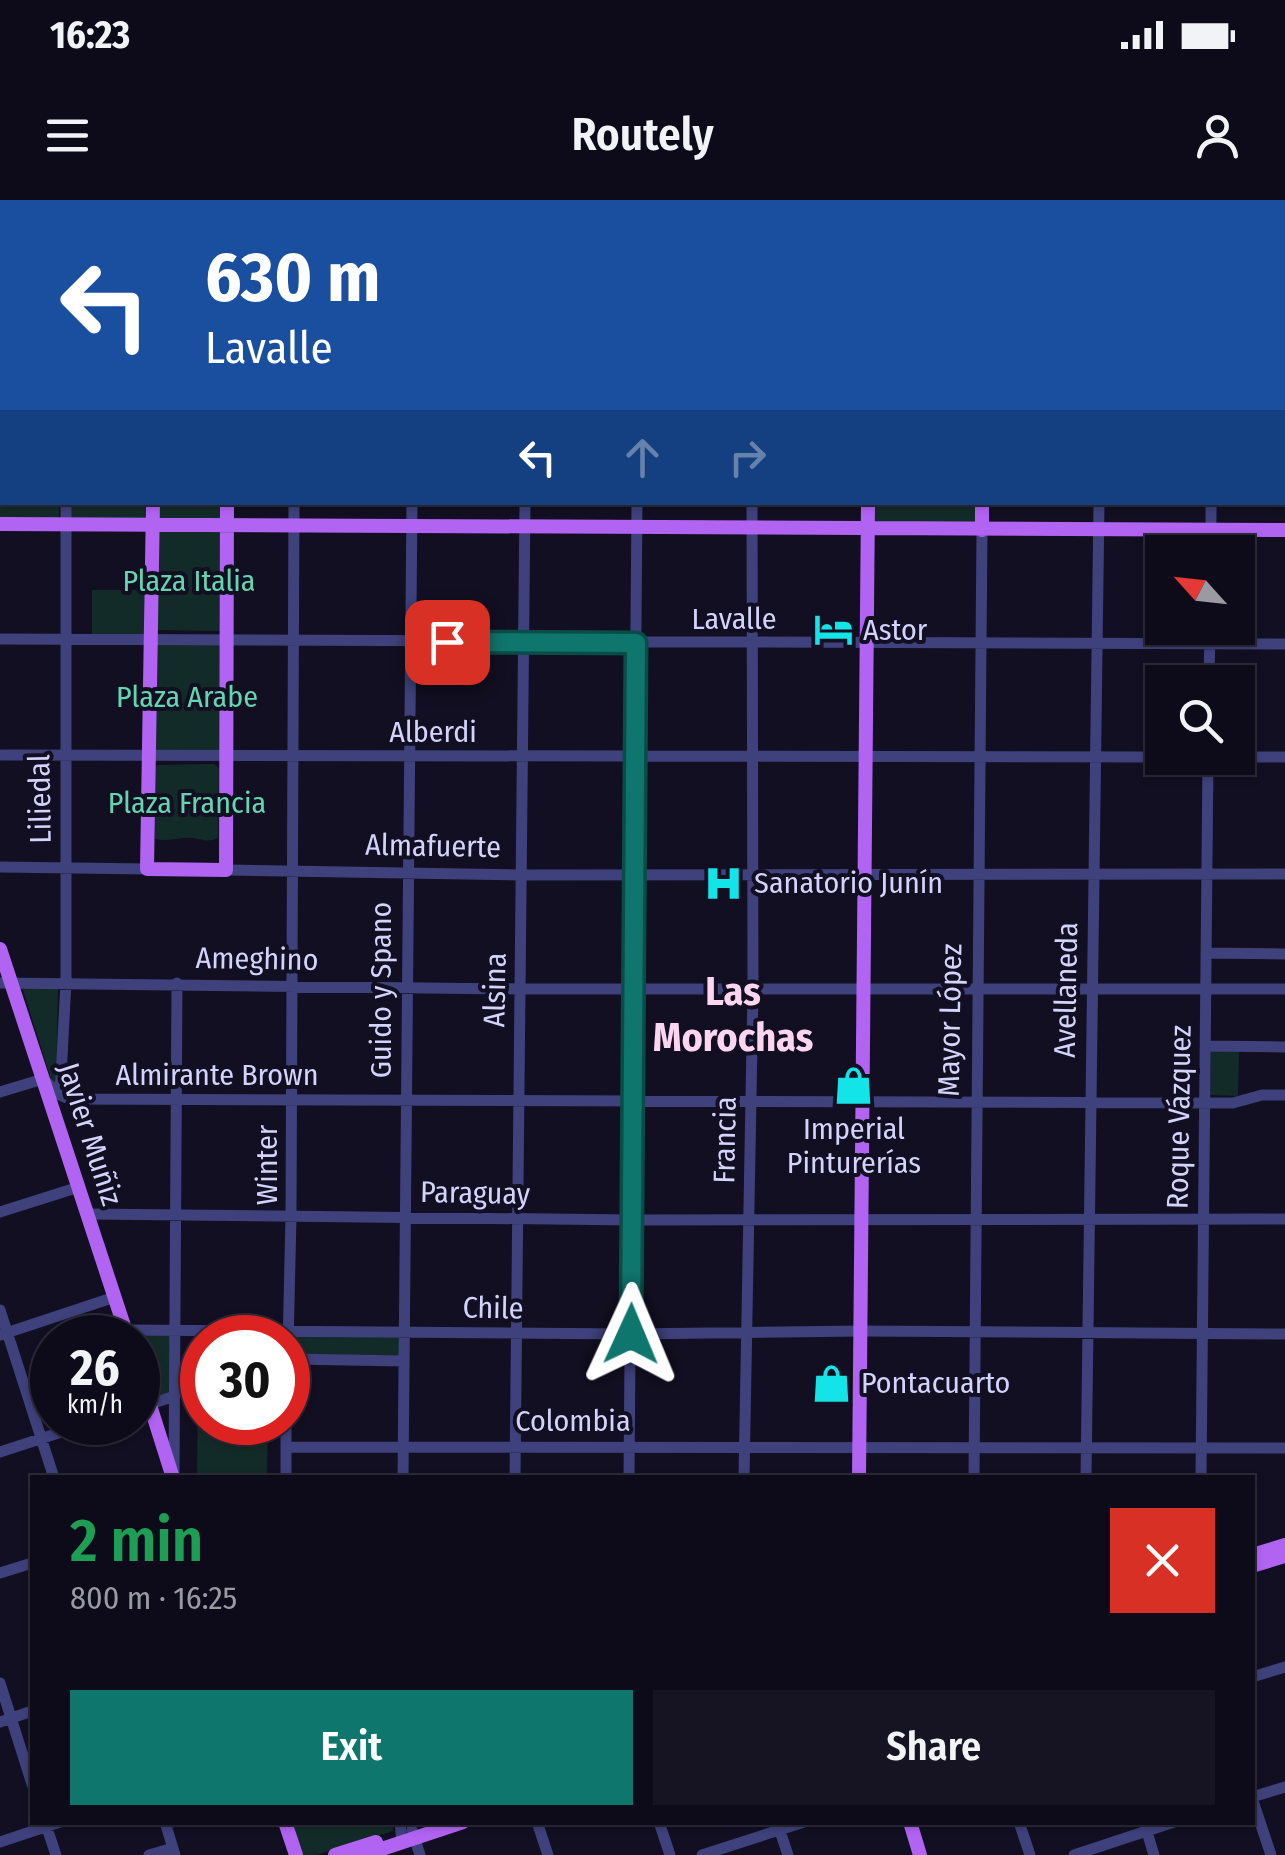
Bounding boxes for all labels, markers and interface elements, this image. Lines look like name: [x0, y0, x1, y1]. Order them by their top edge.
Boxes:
text: 16:23: [50, 12, 130, 58]
icon: menu: [40, 108, 95, 163]
text: Routely: [571, 108, 714, 162]
icon: person: [1190, 108, 1245, 163]
text: 630 m: [205, 236, 380, 320]
icon: left: [40, 240, 170, 370]
text: Lavalle: [205, 321, 333, 375]
icon: left: [510, 430, 565, 485]
icon: ahead: [615, 430, 670, 485]
icon: right: [720, 430, 775, 485]
north arrow: [1145, 535, 1255, 645]
map controls: [1145, 535, 1255, 775]
park label: Plaza Italia: [122, 563, 256, 599]
pin: [405, 600, 490, 685]
street label: Lavalle: [691, 601, 777, 637]
hotel icon: Astor: [812, 609, 854, 651]
place label: Astor: [863, 612, 928, 648]
icon: arrive: [420, 615, 475, 670]
button: search: [1145, 665, 1255, 775]
park label: Plaza Arabe: [116, 679, 258, 715]
street label: Alberdi: [389, 714, 477, 750]
street label: Liliedal: [21, 754, 59, 844]
park label: Plaza Francia: [108, 785, 266, 821]
street label: Almafuerte: [365, 827, 501, 865]
hospital icon: Sanatorio Junín: [703, 862, 745, 904]
place label: Sanatorio Junín: [754, 865, 943, 901]
street label: Guido y Spano: [363, 902, 399, 1078]
street label: Avellaneda: [1047, 922, 1085, 1058]
street label: Ameghino: [195, 940, 319, 978]
street label: Mayor López: [931, 943, 969, 1097]
street label: Alsina: [476, 952, 514, 1028]
district label: Las Morochas: [653, 968, 813, 1062]
street label: Roque Vázquez: [1159, 1025, 1199, 1209]
street label: Almirante Brown: [116, 1057, 318, 1093]
street label: Javier Muñiz: [50, 1058, 130, 1210]
shop icon: Imperial Pinturerías: [833, 1064, 875, 1106]
street label: Francia: [706, 1096, 744, 1184]
place label: Imperial Pinturerías: [787, 1111, 921, 1181]
street label: Winter: [249, 1124, 285, 1205]
street label: Paraguay: [420, 1174, 531, 1212]
position arrow: [579, 1282, 683, 1386]
street label: Chile: [462, 1289, 524, 1327]
speed limit sign: 30: [180, 1315, 310, 1445]
text: 26: [70, 1338, 120, 1398]
shop icon: Pontacuarto: [810, 1362, 852, 1404]
place label: Pontacuarto: [861, 1365, 1010, 1401]
text: km/h: [67, 1390, 123, 1420]
street label: Colombia: [515, 1403, 631, 1439]
text: 2 min: [70, 1505, 203, 1577]
button: close: [1110, 1508, 1215, 1613]
text: 800 m · 16:25: [70, 1579, 237, 1617]
button: Exit: [70, 1690, 633, 1805]
button: Share: [653, 1690, 1215, 1805]

